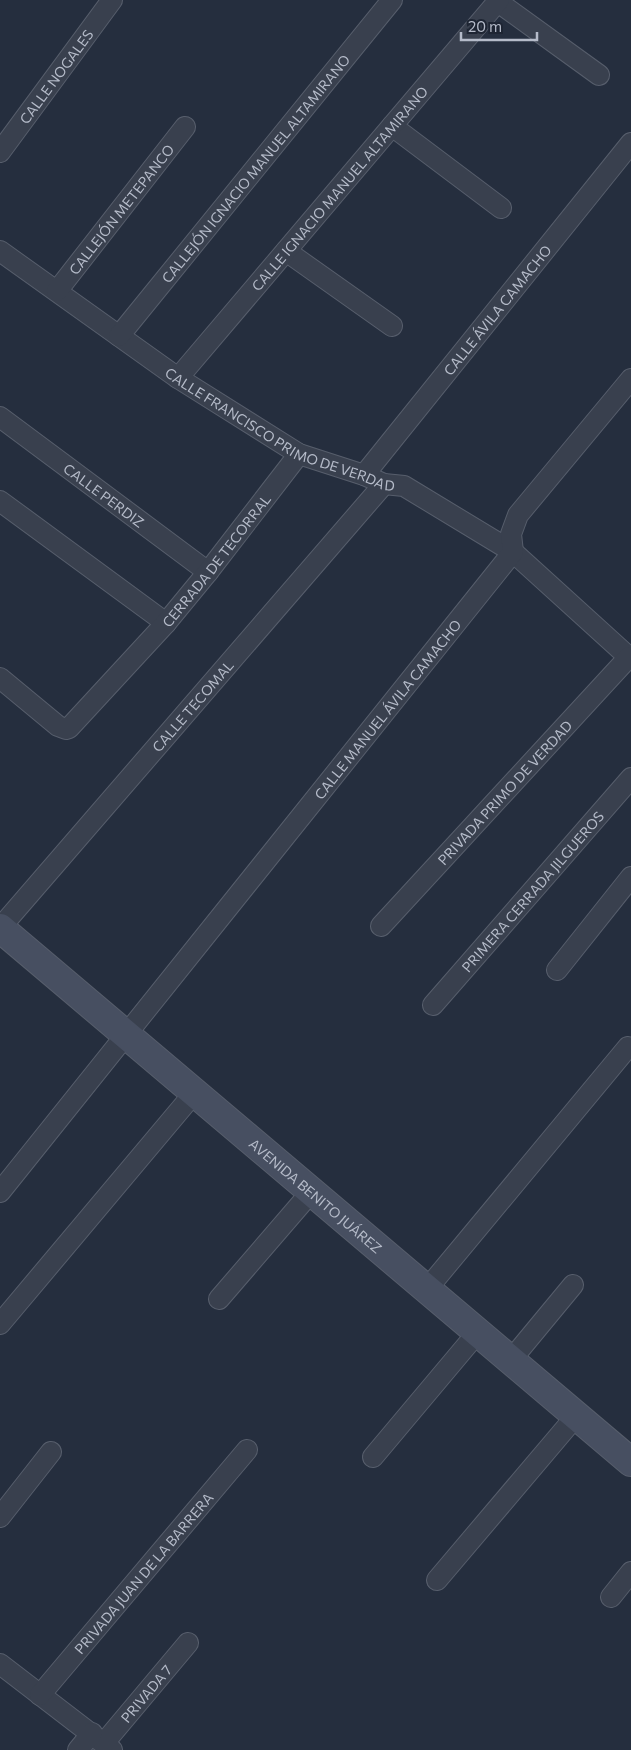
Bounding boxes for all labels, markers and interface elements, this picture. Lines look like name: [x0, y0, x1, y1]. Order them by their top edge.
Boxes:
scale bar: [461, 10, 537, 42]
text: 20 m: [468, 17, 502, 35]
street label: CALLE NOGALES: [15, 26, 96, 127]
street label: CALLEJÓN IGNACIO MANUEL ALTAMIRANO: [157, 51, 353, 286]
street label: CALLE IGNACIO MANUEL ALTAMIRANO: [248, 82, 431, 294]
street label: CALLEJÓN METEPANCO: [65, 140, 177, 278]
street label: CALLE ÁVILA CAMACHO: [439, 241, 554, 378]
street label: CALLE FRANCISCO PRIMO DE VERDAD: [162, 363, 396, 494]
street label: CALLE PERDIZ: [60, 459, 148, 530]
street label: CERRADA DE TECORRAL: [158, 490, 274, 630]
street label: CALLE MANUEL ÁVILA CAMACHO: [310, 616, 464, 802]
street label: CALLE TECOMAL: [148, 656, 237, 755]
street label: PRIVADA PRIMO DE VERDAD: [434, 716, 575, 868]
street label: PRIMERA CERRADA JILGUEROS: [458, 807, 607, 975]
street label: AVENIDA BENITO JUÁREZ: [246, 1135, 386, 1256]
street label: PRIVADA JUAN DE LA BARRERA: [70, 1488, 216, 1657]
street label: PRIVADA 7: [117, 1661, 175, 1726]

